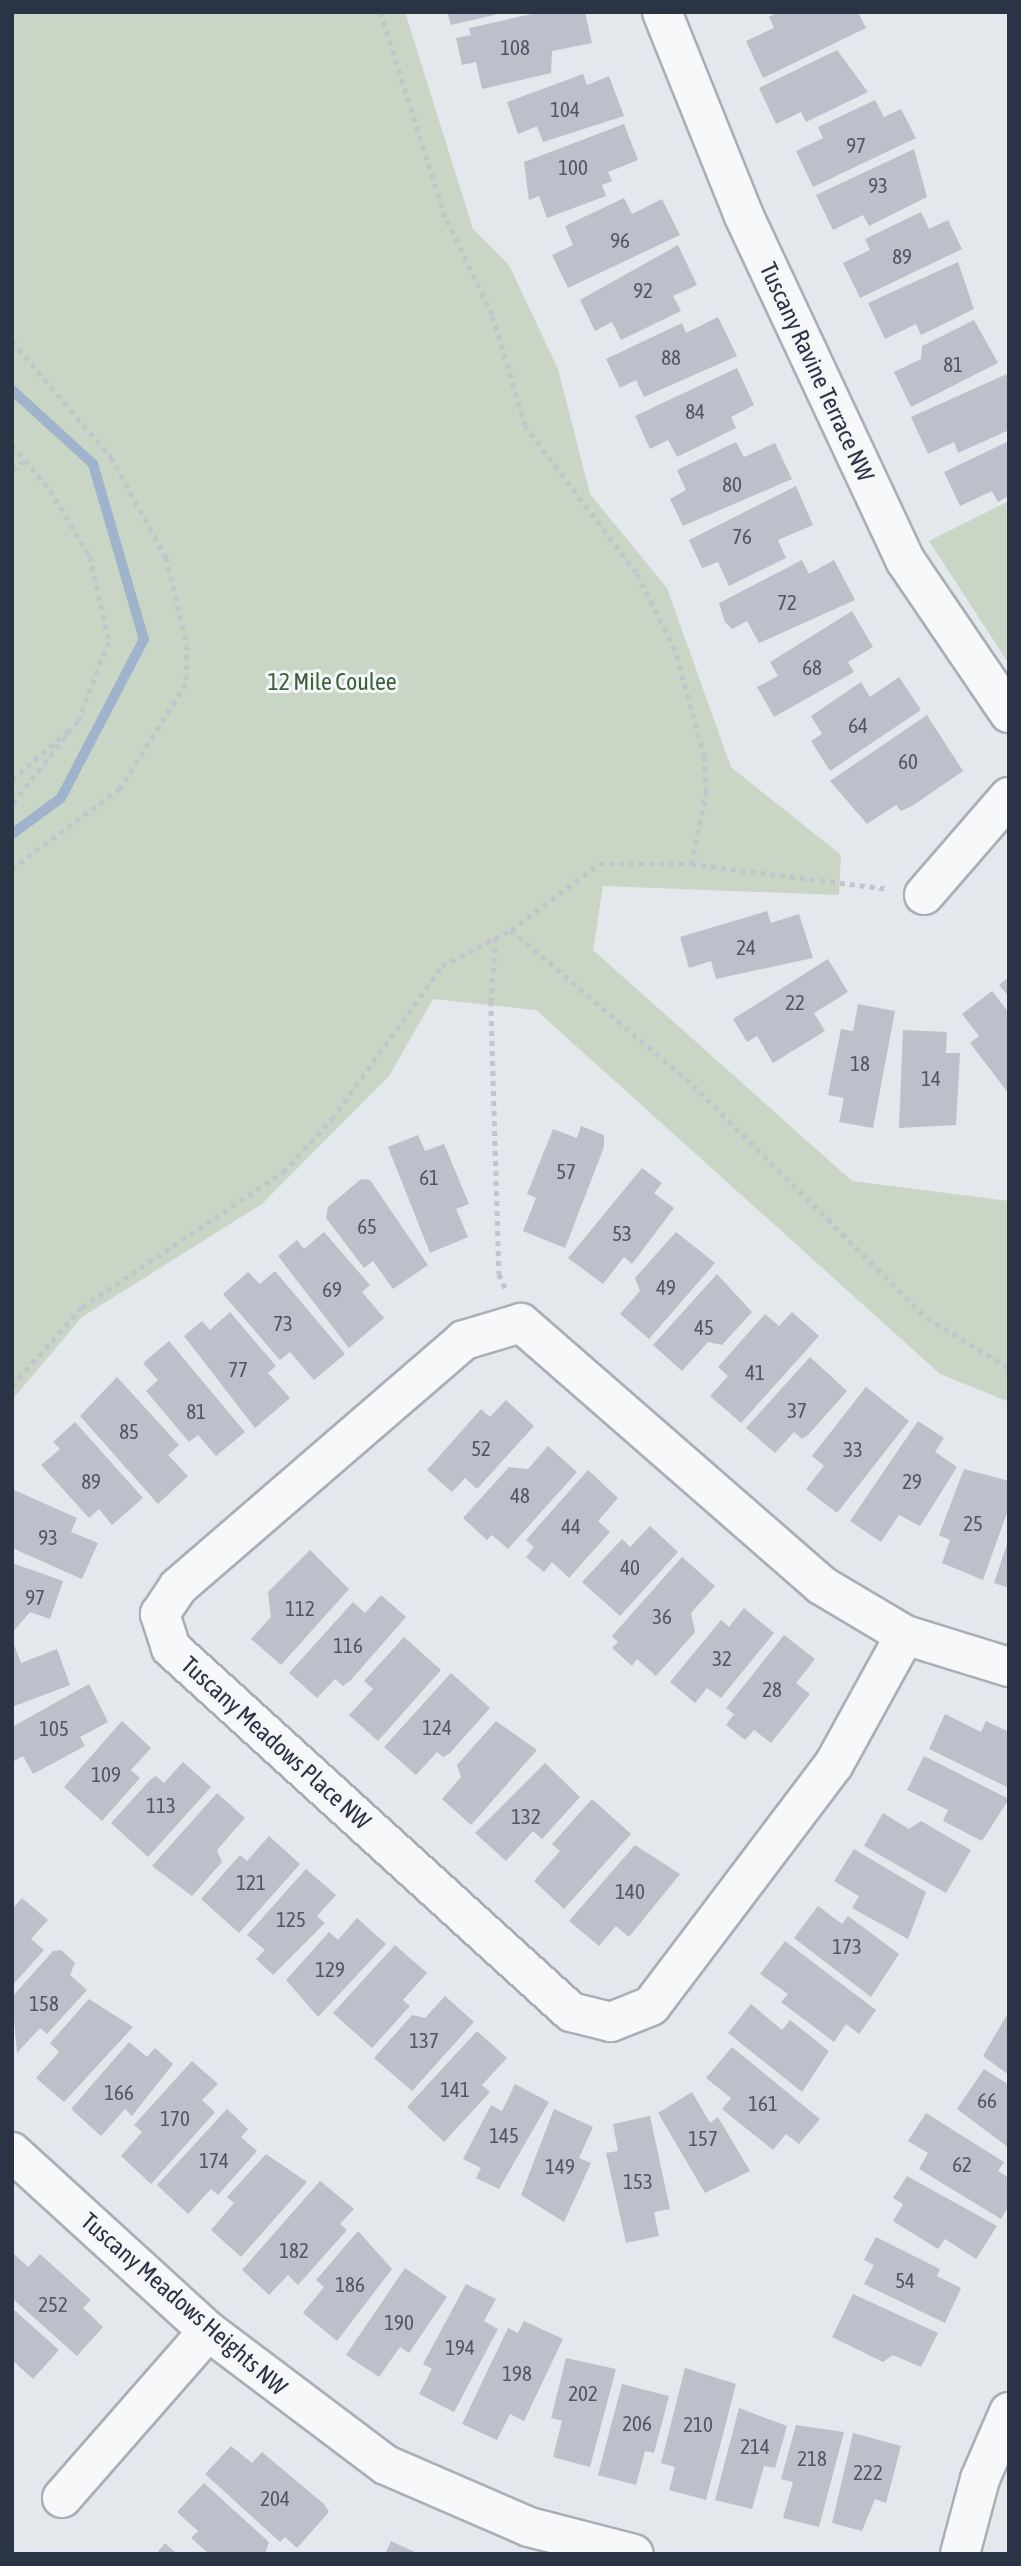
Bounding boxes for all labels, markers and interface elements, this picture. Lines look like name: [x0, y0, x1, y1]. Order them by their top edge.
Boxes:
house number: 108: [500, 34, 530, 60]
house number: 104: [550, 96, 580, 122]
house number: 97: [846, 132, 866, 158]
house number: 100: [558, 154, 588, 180]
house number: 93: [868, 172, 888, 198]
house number: 96: [610, 227, 630, 253]
house number: 89: [892, 243, 912, 269]
street label: Tuscany Ravine Terrace NW: [754, 258, 880, 486]
house number: 92: [633, 277, 653, 303]
house number: 88: [661, 344, 681, 370]
house number: 81: [943, 351, 963, 377]
house number: 84: [685, 398, 705, 424]
house number: 80: [722, 471, 742, 497]
house number: 76: [732, 523, 752, 549]
house number: 72: [777, 589, 797, 615]
house number: 68: [802, 654, 822, 680]
park label: 12 Mile Coulee: [267, 668, 397, 696]
house number: 64: [848, 712, 868, 738]
house number: 60: [898, 748, 918, 774]
house number: 24: [736, 934, 756, 960]
house number: 22: [785, 989, 805, 1015]
house number: 18: [850, 1050, 870, 1076]
house number: 14: [921, 1065, 941, 1091]
house number: 57: [556, 1158, 576, 1184]
house number: 61: [419, 1164, 439, 1190]
house number: 65: [357, 1213, 377, 1239]
house number: 53: [612, 1220, 632, 1246]
house number: 49: [656, 1274, 676, 1300]
house number: 69: [322, 1276, 342, 1302]
house number: 73: [273, 1310, 293, 1336]
house number: 45: [694, 1314, 714, 1340]
house number: 77: [228, 1356, 248, 1382]
house number: 41: [745, 1359, 765, 1385]
house number: 37: [787, 1397, 807, 1423]
house number: 81: [186, 1398, 206, 1424]
house number: 85: [119, 1418, 139, 1444]
house number: 52: [471, 1435, 491, 1461]
house number: 33: [843, 1436, 863, 1462]
house number: 89: [81, 1468, 101, 1494]
house number: 29: [902, 1468, 922, 1494]
house number: 48: [510, 1482, 530, 1508]
house number: 25: [963, 1510, 983, 1536]
house number: 44: [561, 1513, 581, 1539]
house number: 93: [38, 1524, 58, 1550]
house number: 40: [620, 1554, 640, 1580]
house number: 97: [25, 1584, 45, 1610]
house number: 112: [285, 1595, 315, 1621]
house number: 36: [652, 1603, 672, 1629]
house number: 116: [333, 1632, 363, 1658]
house number: 32: [712, 1645, 732, 1671]
street label: Tuscany Meadows Place NW: [175, 1650, 377, 1836]
house number: 28: [762, 1676, 782, 1702]
house number: 124: [422, 1714, 452, 1740]
house number: 105: [39, 1715, 69, 1741]
house number: 109: [91, 1761, 121, 1787]
house number: 113: [146, 1792, 176, 1818]
house number: 132: [511, 1803, 541, 1829]
house number: 121: [236, 1869, 266, 1895]
house number: 140: [615, 1878, 645, 1904]
house number: 125: [276, 1906, 306, 1932]
house number: 173: [832, 1933, 862, 1959]
house number: 129: [315, 1956, 345, 1982]
house number: 158: [29, 1990, 59, 2016]
house number: 137: [409, 2027, 439, 2053]
house number: 141: [440, 2076, 470, 2102]
house number: 166: [104, 2079, 134, 2105]
house number: 66: [977, 2087, 997, 2113]
house number: 161: [748, 2090, 778, 2116]
house number: 170: [160, 2105, 190, 2131]
house number: 145: [489, 2122, 519, 2148]
house number: 157: [688, 2125, 718, 2151]
house number: 174: [199, 2147, 229, 2173]
house number: 62: [952, 2151, 972, 2177]
house number: 149: [545, 2153, 575, 2179]
house number: 153: [623, 2168, 653, 2194]
street label: Tuscany Meadows Heights NW: [75, 2207, 293, 2401]
house number: 182: [279, 2237, 309, 2263]
house number: 54: [895, 2267, 915, 2293]
house number: 186: [335, 2271, 365, 2297]
house number: 252: [38, 2291, 68, 2317]
house number: 190: [384, 2309, 414, 2335]
house number: 194: [445, 2334, 475, 2360]
house number: 198: [502, 2360, 532, 2386]
house number: 202: [568, 2380, 598, 2406]
house number: 206: [622, 2410, 652, 2436]
house number: 210: [683, 2411, 713, 2437]
house number: 214: [740, 2433, 770, 2459]
house number: 218: [797, 2445, 827, 2471]
house number: 222: [853, 2459, 883, 2485]
house number: 204: [260, 2485, 290, 2511]

